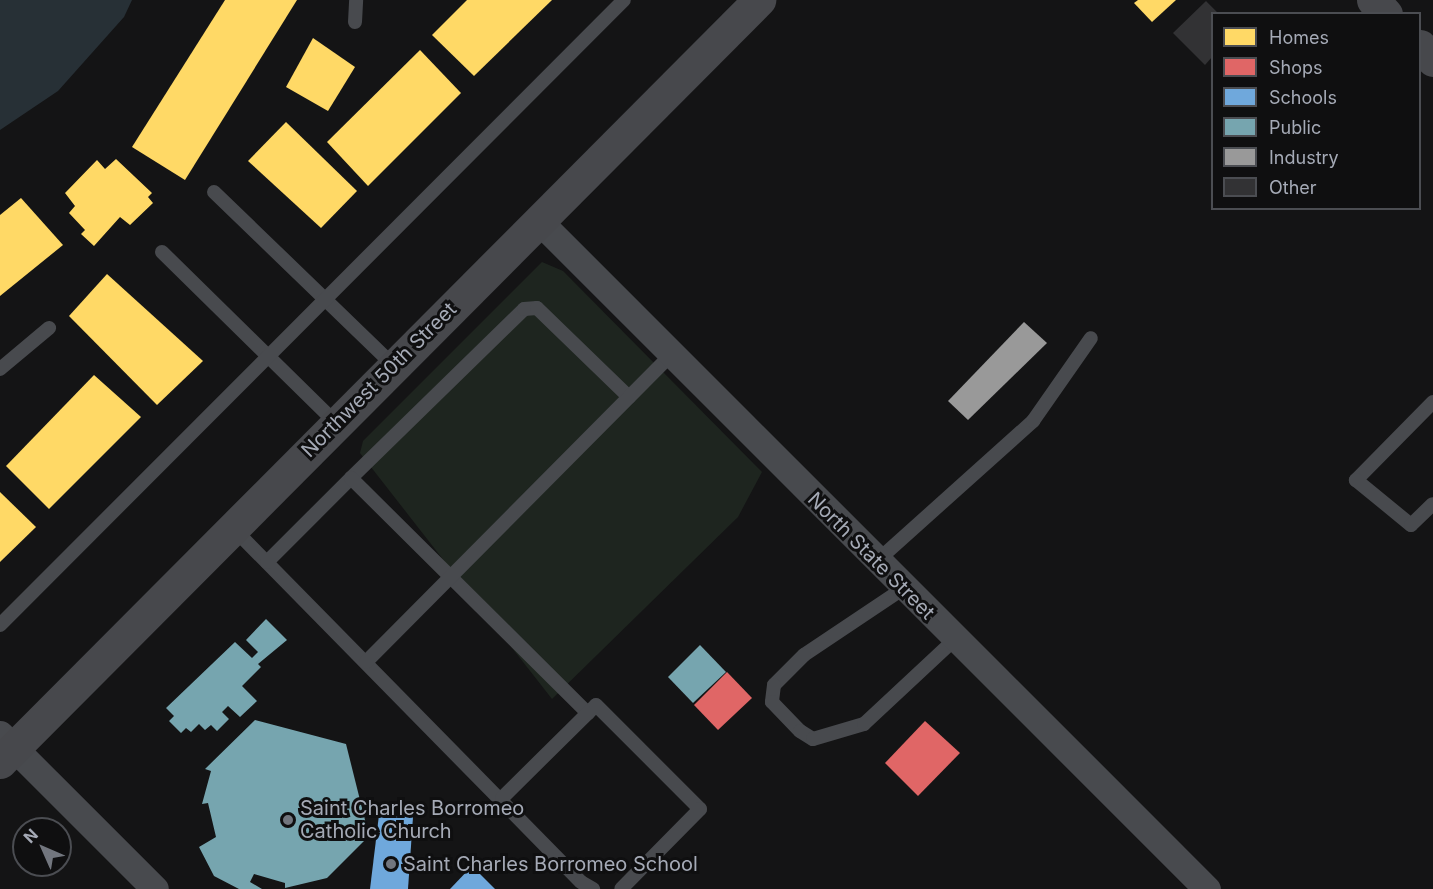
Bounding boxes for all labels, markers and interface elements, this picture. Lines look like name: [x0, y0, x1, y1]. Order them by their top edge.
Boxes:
legend: [1211, 12, 1421, 210]
text: Homes: [1269, 27, 1329, 48]
text: Shops: [1269, 57, 1323, 78]
text: Schools: [1269, 87, 1337, 108]
text: Public: [1269, 117, 1321, 138]
text: Industry: [1269, 147, 1339, 168]
text: Other: [1269, 177, 1317, 198]
street label: Northwest 50th Street: [297, 298, 461, 462]
street label: North State Street: [803, 488, 939, 624]
place label: Saint Charles Borromeo Catholic Church: [300, 796, 524, 843]
marker: Saint Charles Borromeo Catholic Church: [281, 813, 295, 827]
north arrow: [12, 817, 72, 877]
text: N: [19, 824, 42, 847]
place label: Saint Charles Borromeo School: [403, 852, 698, 876]
marker: Saint Charles Borromeo School: [384, 857, 398, 871]

